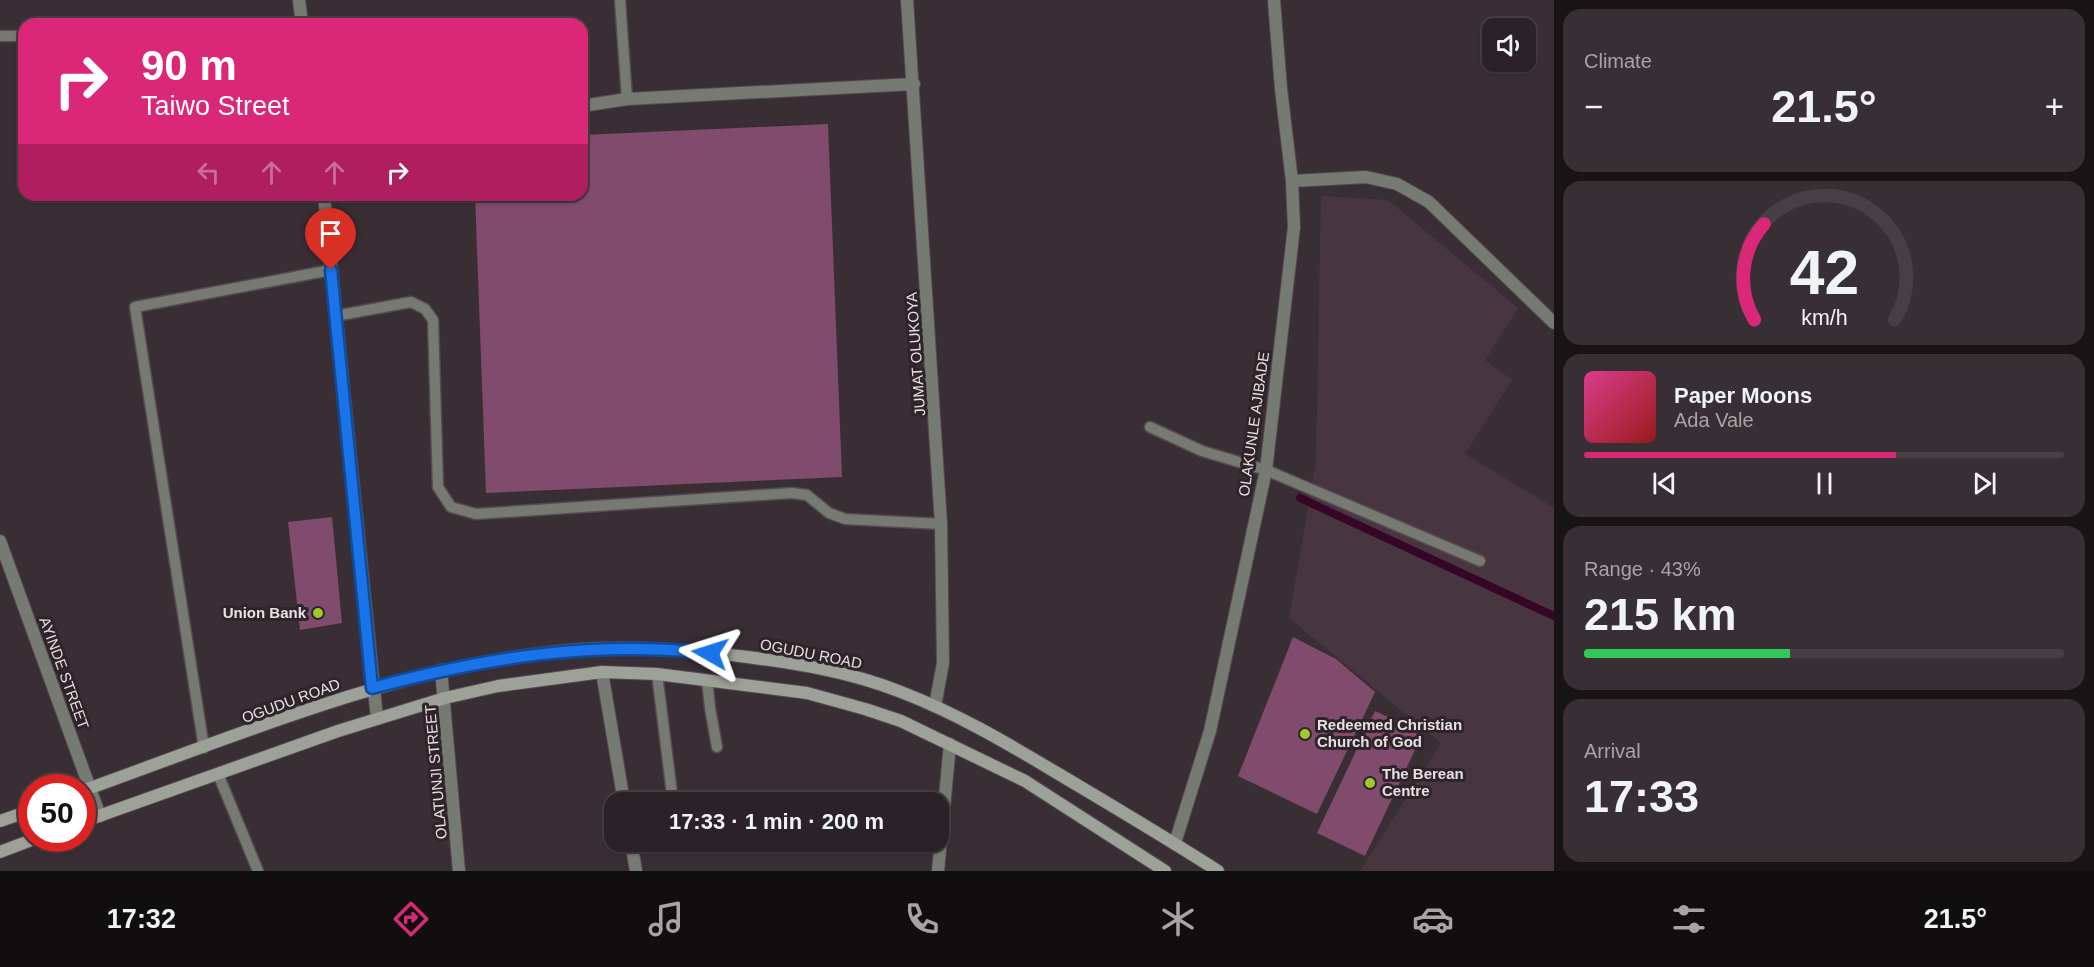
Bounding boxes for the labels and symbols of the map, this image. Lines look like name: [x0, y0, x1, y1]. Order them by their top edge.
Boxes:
pin: [305, 208, 356, 270]
street label: JUMAT OLUKOYA: [903, 291, 928, 417]
street label: OLAKUNLE AJIBADE: [1235, 351, 1272, 497]
place label: Union Bank: [223, 604, 307, 621]
marker: Union Bank: [311, 606, 325, 620]
street label: AYINDE STREET: [36, 614, 93, 731]
position arrow: [678, 621, 742, 685]
street label: OGUDU ROAD: [759, 635, 864, 672]
street label: OGUDU ROAD: [239, 675, 342, 726]
street label: OLATUNJI STREET: [421, 704, 450, 840]
place label: Redeemed Christian Church of God: [1317, 716, 1462, 750]
marker: Redeemed Christian Church of God: [1298, 727, 1312, 741]
place label: The Berean Centre: [1382, 765, 1464, 799]
speed limit sign: 50: [18, 774, 96, 852]
marker: The Berean Centre: [1363, 776, 1377, 790]

